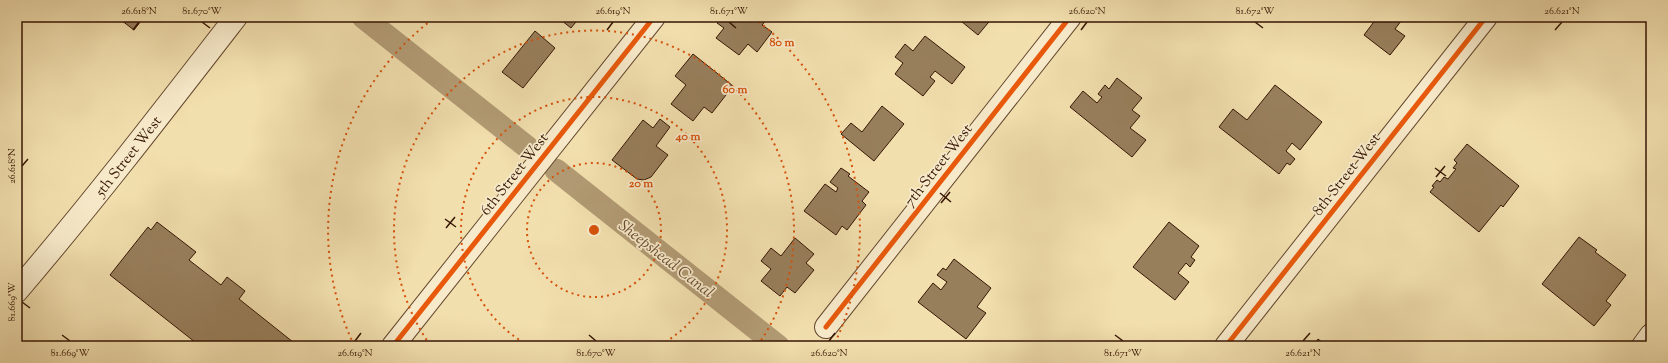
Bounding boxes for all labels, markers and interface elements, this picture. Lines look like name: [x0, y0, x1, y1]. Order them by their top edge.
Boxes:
text: 26.618°N: [121, 4, 157, 19]
text: 81.670°W: [182, 4, 222, 19]
text: 26.619°N: [595, 4, 631, 19]
text: 81.671°W: [710, 4, 748, 19]
text: 26.620°N: [1069, 4, 1106, 19]
text: 81.672°W: [1236, 4, 1274, 19]
text: 26.621°N: [1544, 4, 1580, 19]
text: 80 m: [770, 34, 794, 52]
text: 60 m: [723, 81, 747, 99]
street label: 5th Street West: [90, 112, 167, 203]
street label: 7th Street West: [900, 120, 978, 212]
text: 40 m: [675, 128, 700, 146]
street label: 6th Street West: [476, 129, 554, 221]
street label: 8th Street West: [1308, 129, 1386, 221]
text: 26.618°N: [5, 148, 20, 184]
text: 20 m: [629, 175, 653, 193]
water label: Sheepshead Canal: [613, 215, 718, 305]
centre of rings: [587, 223, 601, 237]
text: 81.669°W: [5, 282, 20, 322]
text: 81.669°W: [50, 346, 90, 361]
text: 26.619°N: [337, 346, 373, 361]
text: 81.670°W: [576, 346, 616, 361]
text: 26.620°N: [811, 346, 848, 361]
text: 81.671°W: [1104, 346, 1142, 361]
text: 26.621°N: [1285, 346, 1321, 361]

